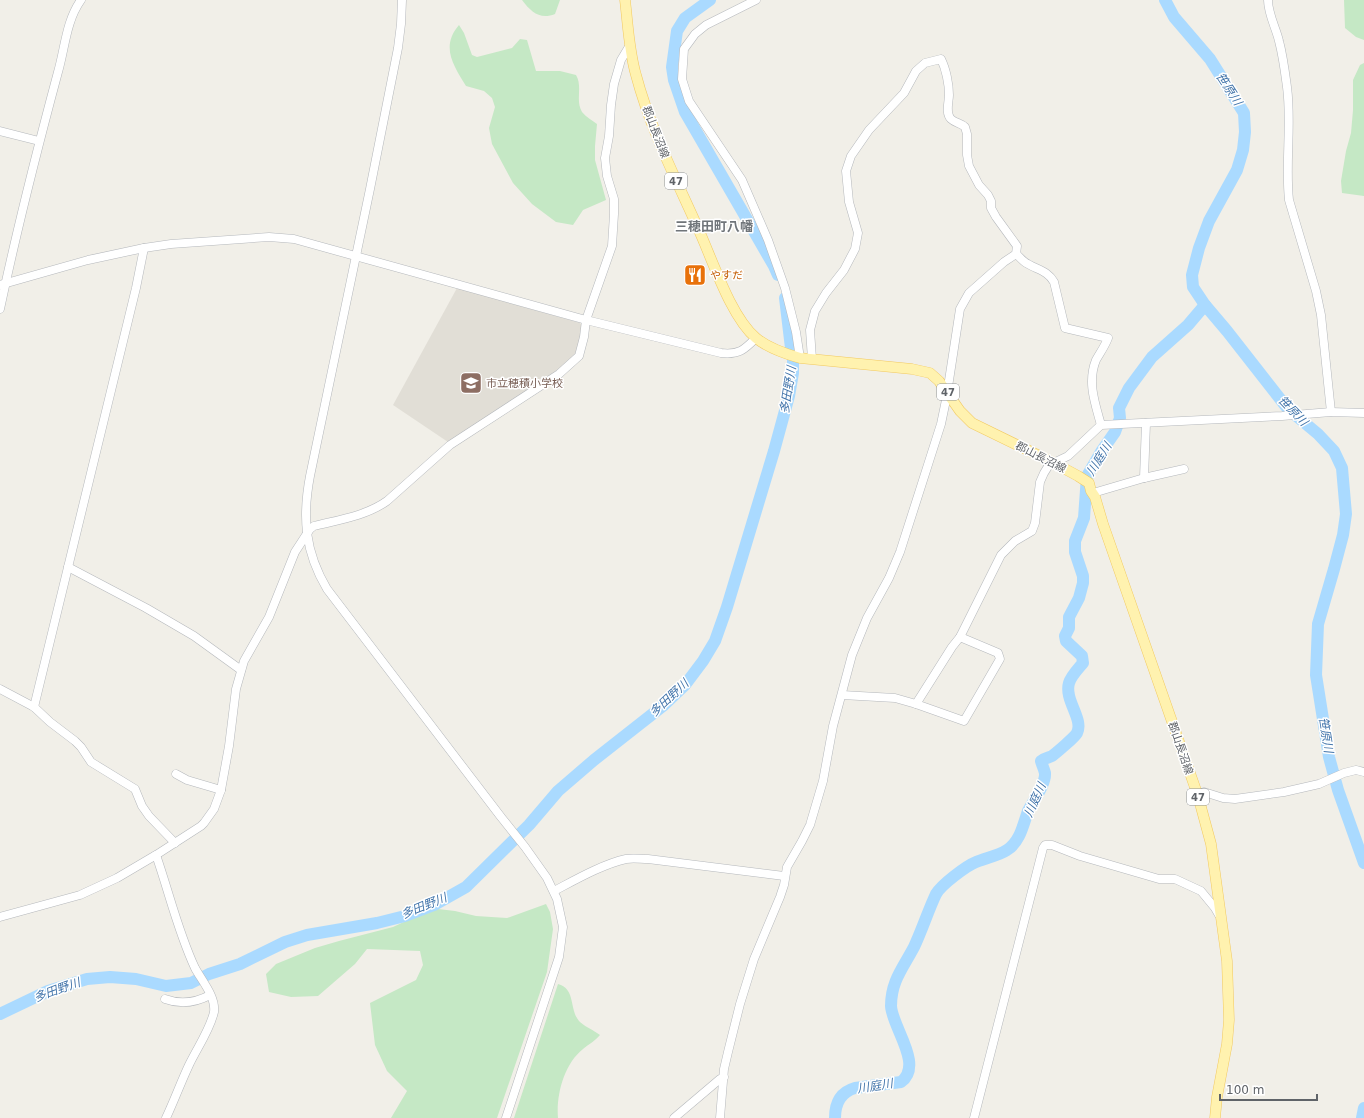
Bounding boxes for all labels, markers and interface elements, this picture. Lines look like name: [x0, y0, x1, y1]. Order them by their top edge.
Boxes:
water label: 笹原川: [1213, 70, 1246, 110]
street label: 郡山長沼線: [640, 104, 671, 160]
road number: 47: [665, 173, 687, 189]
district label: 三穂田町八幡: [675, 219, 754, 234]
restaurant icon: やすだ: [682, 262, 708, 288]
place label: やすだ: [710, 269, 743, 282]
water label: 多田野川: [777, 363, 799, 415]
school or university icon: 市立穂積小学校: [458, 370, 484, 396]
place label: 市立穂積小学校: [486, 377, 563, 390]
road number: 47: [937, 384, 959, 400]
water label: 笹原川: [1275, 393, 1312, 430]
water label: 川庭川: [1084, 438, 1116, 478]
street label: 郡山長沼線: [1013, 439, 1068, 476]
water label: 多田野川: [647, 675, 693, 719]
water label: 笹原川: [1316, 716, 1336, 756]
street label: 郡山長沼線: [1165, 720, 1196, 776]
water label: 川庭川: [1021, 779, 1050, 819]
road number: 47: [1187, 789, 1209, 805]
water label: 多田野川: [399, 890, 451, 921]
water label: 多田野川: [32, 975, 84, 1005]
water label: 川庭川: [856, 1076, 896, 1096]
scale bar: [1220, 1076, 1317, 1102]
text: 100 m: [1226, 1083, 1264, 1097]

